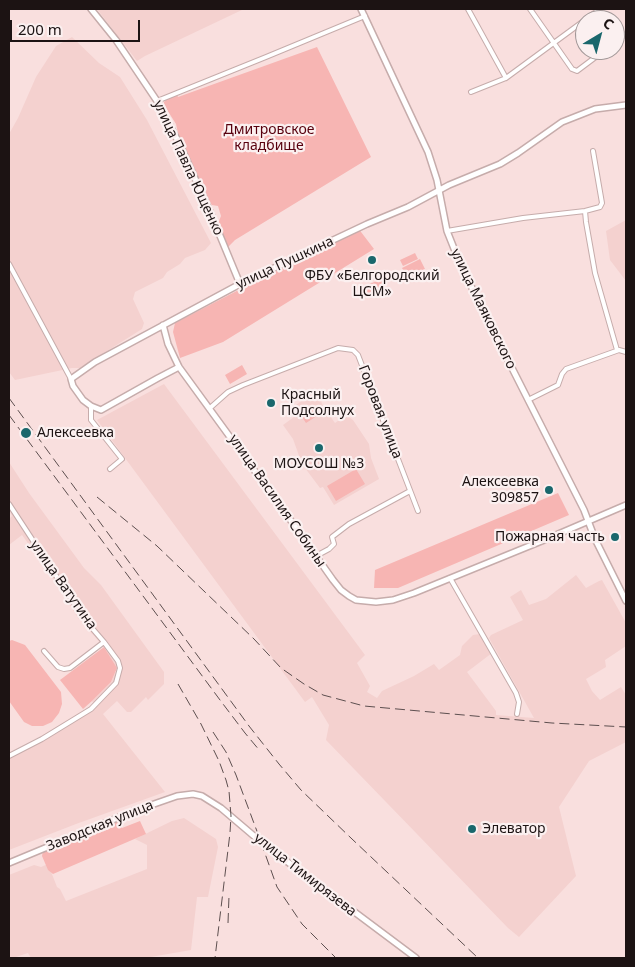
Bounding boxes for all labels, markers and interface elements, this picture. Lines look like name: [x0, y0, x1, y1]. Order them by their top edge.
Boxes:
scale bar: [12, 10, 142, 42]
north arrow: [575, 10, 625, 60]
text: С: [599, 13, 618, 34]
text: 200 m: [18, 19, 62, 39]
street label: улица Павла Ющенко: [149, 98, 227, 238]
park label: Дмитровское кладбище: [224, 122, 314, 154]
street label: улица Пушкина: [234, 233, 336, 293]
street label: улица Маяковского: [447, 246, 519, 372]
marker: ФБУ «Белгородский ЦСМ»: [366, 254, 378, 266]
place label: ФБУ «Белгородский ЦСМ»: [304, 268, 440, 300]
street label: Горовая улица: [354, 363, 406, 461]
place label: Красный Подсолнух: [281, 387, 354, 420]
marker: Красный Подсолнух: [265, 397, 277, 409]
place label: Алексеевка: [37, 425, 114, 441]
marker: Алексеевка: [19, 426, 33, 440]
street label: улица Василия Собины: [225, 431, 329, 571]
marker: МОУСОШ №3: [313, 442, 325, 454]
place label: МОУСОШ №3: [274, 456, 364, 472]
place label: Алексеевка 309857: [462, 474, 539, 507]
marker: Алексеевка 309857: [543, 484, 555, 496]
place label: Пожарная часть: [495, 529, 605, 545]
marker: Пожарная часть: [609, 531, 621, 543]
street label: улица Ватутина: [26, 537, 100, 633]
street label: Заводская улица: [44, 797, 156, 855]
place label: Элеватор: [482, 821, 546, 837]
marker: Элеватор: [466, 823, 478, 835]
street label: улица Тимирязева: [250, 830, 360, 920]

